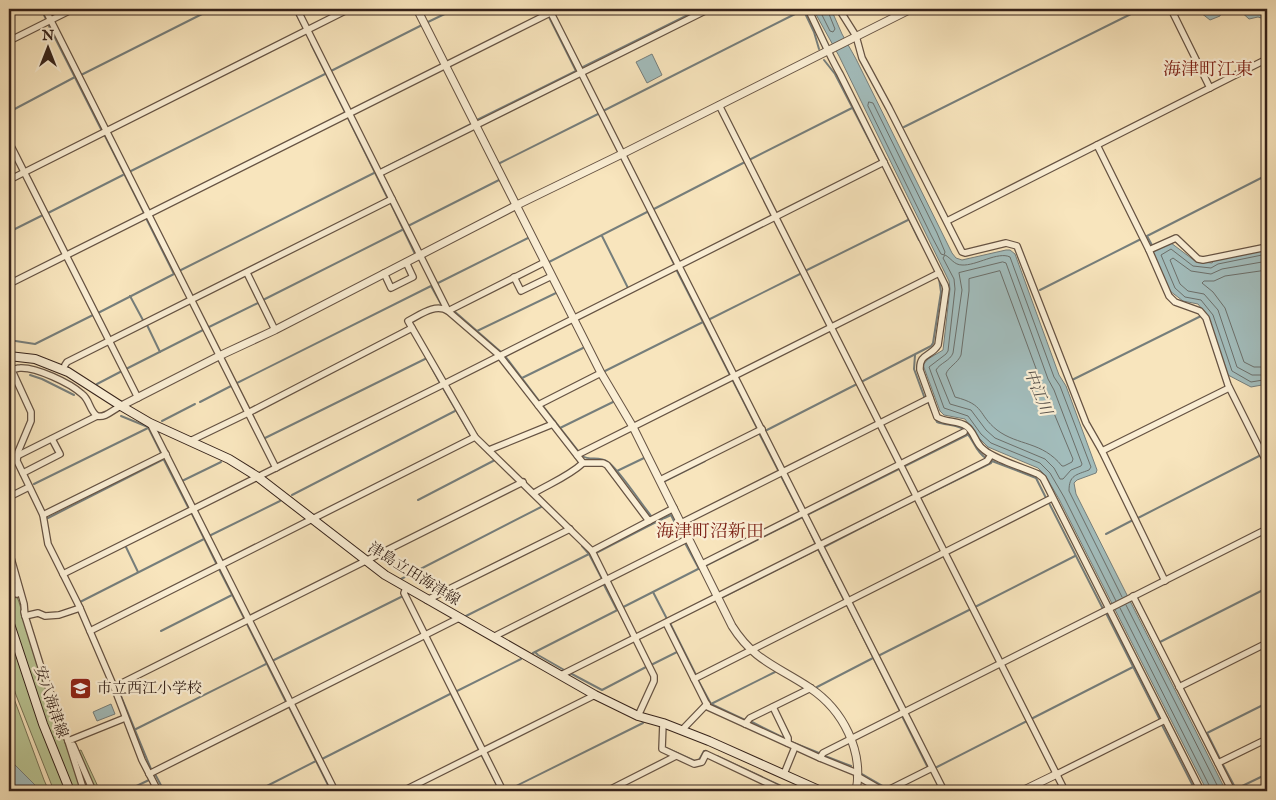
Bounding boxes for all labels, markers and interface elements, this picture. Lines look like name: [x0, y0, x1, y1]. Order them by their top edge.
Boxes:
north arrow: [22, 22, 72, 72]
text: N: [41, 27, 54, 45]
district label: 海津町江東: [1163, 59, 1253, 82]
water label: 中江川: [1019, 366, 1056, 420]
district label: 海津町沼新田: [656, 521, 764, 544]
street label: 津島立田海津線: [364, 538, 464, 610]
street label: 安八海津線: [30, 663, 72, 741]
school or university icon: 市立西江小学校: [69, 676, 93, 700]
place label: 市立西江小学校: [97, 679, 202, 698]

